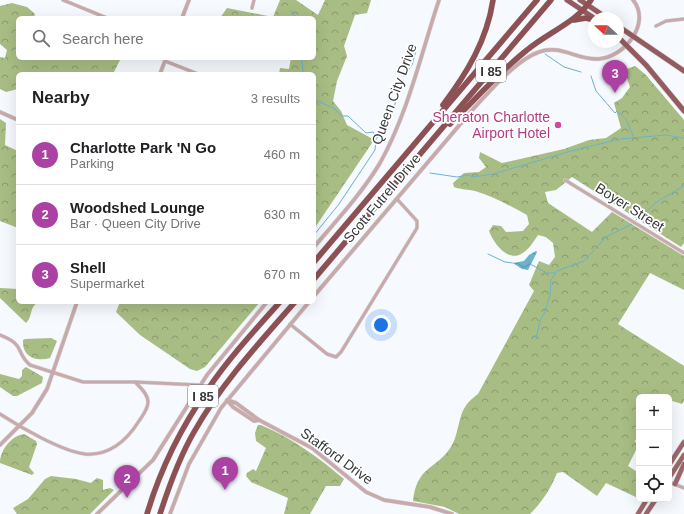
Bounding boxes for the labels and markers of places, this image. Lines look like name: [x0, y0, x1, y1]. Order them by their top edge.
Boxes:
pin: 3: [602, 60, 628, 93]
place label: Sheraton Charlotte Airport Hotel: [432, 109, 550, 141]
marker: Sheraton Charlotte Airport Hotel: [553, 120, 563, 130]
pin: 1: [212, 457, 238, 490]
pin: 2: [114, 465, 140, 498]

